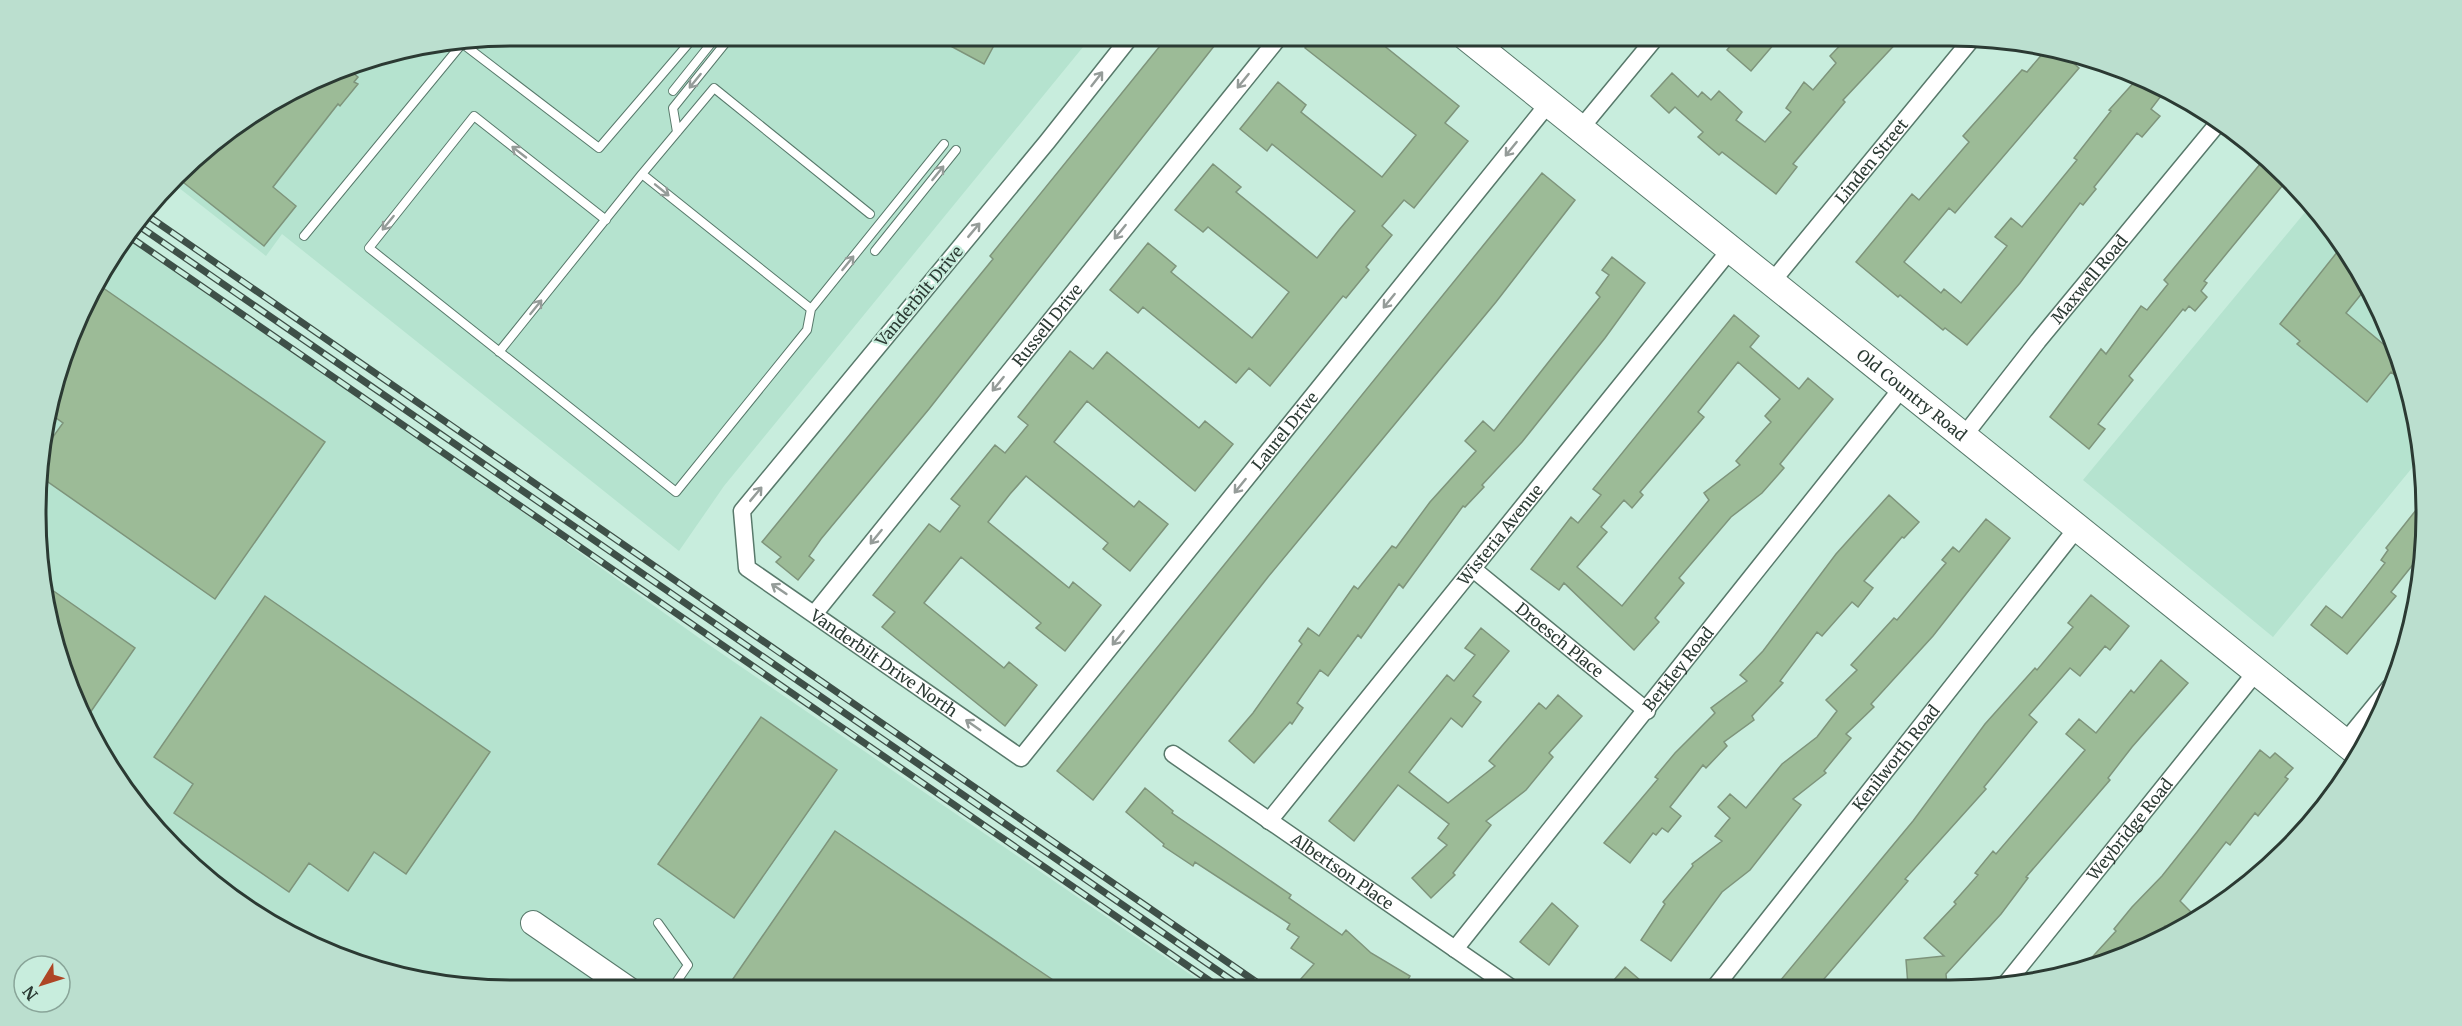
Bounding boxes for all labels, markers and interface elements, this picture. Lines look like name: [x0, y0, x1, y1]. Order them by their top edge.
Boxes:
one-way arrow: [1091, 71, 1104, 87]
one-way arrow: [688, 73, 701, 89]
one-way arrow: [1236, 73, 1250, 88]
street label: Linden Street: [1831, 114, 1913, 207]
one-way arrow: [1505, 141, 1518, 157]
one-way arrow: [511, 146, 527, 159]
one-way arrow: [931, 166, 945, 181]
one-way arrow: [654, 183, 670, 196]
one-way arrow: [382, 215, 395, 231]
one-way arrow: [967, 223, 981, 238]
one-way arrow: [1113, 224, 1126, 240]
street label: Maxwell Road: [2047, 231, 2132, 327]
street label: Vanderbilt Drive: [871, 242, 967, 351]
one-way arrow: [841, 255, 854, 271]
street label: Russell Drive: [1008, 280, 1086, 370]
one-way arrow: [1383, 293, 1396, 309]
one-way arrow: [529, 299, 542, 315]
street label: Old Country Road: [1853, 345, 1971, 445]
one-way arrow: [992, 376, 1005, 392]
street label: Laurel Drive: [1247, 388, 1322, 474]
one-way arrow: [1234, 478, 1247, 494]
street label: Wisteria Avenue: [1453, 480, 1547, 590]
one-way arrow: [750, 486, 763, 502]
one-way arrow: [870, 528, 883, 544]
one-way arrow: [771, 583, 788, 595]
street label: Droesch Place: [1512, 598, 1608, 681]
street label: Vanderbilt Drive North: [806, 605, 962, 721]
street label: Berkley Road: [1639, 623, 1718, 715]
one-way arrow: [1112, 630, 1125, 646]
street label: Kenilworth Road: [1848, 700, 1944, 815]
one-way arrow: [966, 719, 982, 731]
street label: Weybridge Road: [2082, 774, 2177, 885]
street label: Albertson Place: [1287, 828, 1397, 913]
north arrow: [12, 954, 72, 1014]
text: N: [18, 982, 42, 1004]

